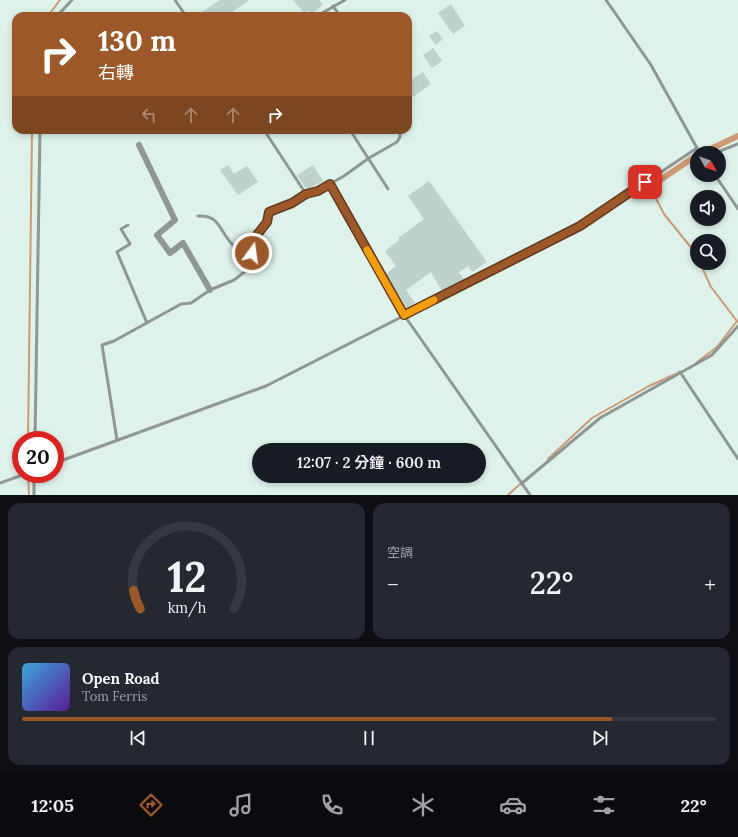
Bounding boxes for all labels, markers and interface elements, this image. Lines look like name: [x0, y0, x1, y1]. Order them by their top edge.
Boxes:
text: 130 m: [98, 23, 176, 59]
icon: right: [32, 28, 84, 80]
text: 右轉: [98, 61, 134, 84]
icon: left: [138, 104, 160, 126]
icon: ahead: [180, 104, 202, 126]
icon: ahead: [222, 104, 244, 126]
icon: right: [264, 104, 286, 126]
north arrow: [690, 146, 726, 182]
map controls: [690, 146, 726, 270]
pin: [628, 165, 662, 199]
icon: arrive: [634, 171, 656, 193]
button: sound: [690, 190, 726, 226]
position arrow: [231, 232, 273, 274]
button: search: [690, 234, 726, 270]
speed limit sign: 20: [12, 431, 64, 483]
text: 12:07 · 2 分鐘 · 600 m: [297, 453, 441, 472]
text: 空調: [387, 544, 413, 561]
text: 12: [167, 550, 206, 603]
text: 22°: [530, 564, 573, 602]
text: −: [387, 570, 399, 598]
text: +: [704, 570, 716, 598]
text: km/h: [167, 599, 206, 618]
text: Open Road: [82, 669, 160, 688]
text: Tom Ferris: [82, 688, 147, 705]
icon: previous: [127, 727, 149, 749]
icon: pause: [358, 727, 380, 749]
icon: next: [589, 727, 611, 749]
icon: directions: [137, 791, 165, 819]
icon: music: [227, 791, 255, 819]
icon: phone: [318, 791, 346, 819]
icon: climate: [409, 791, 437, 819]
icon: car: [499, 791, 527, 819]
icon: filters: [590, 791, 618, 819]
text: 12:05: [31, 794, 74, 817]
text: 22°: [681, 794, 707, 817]

